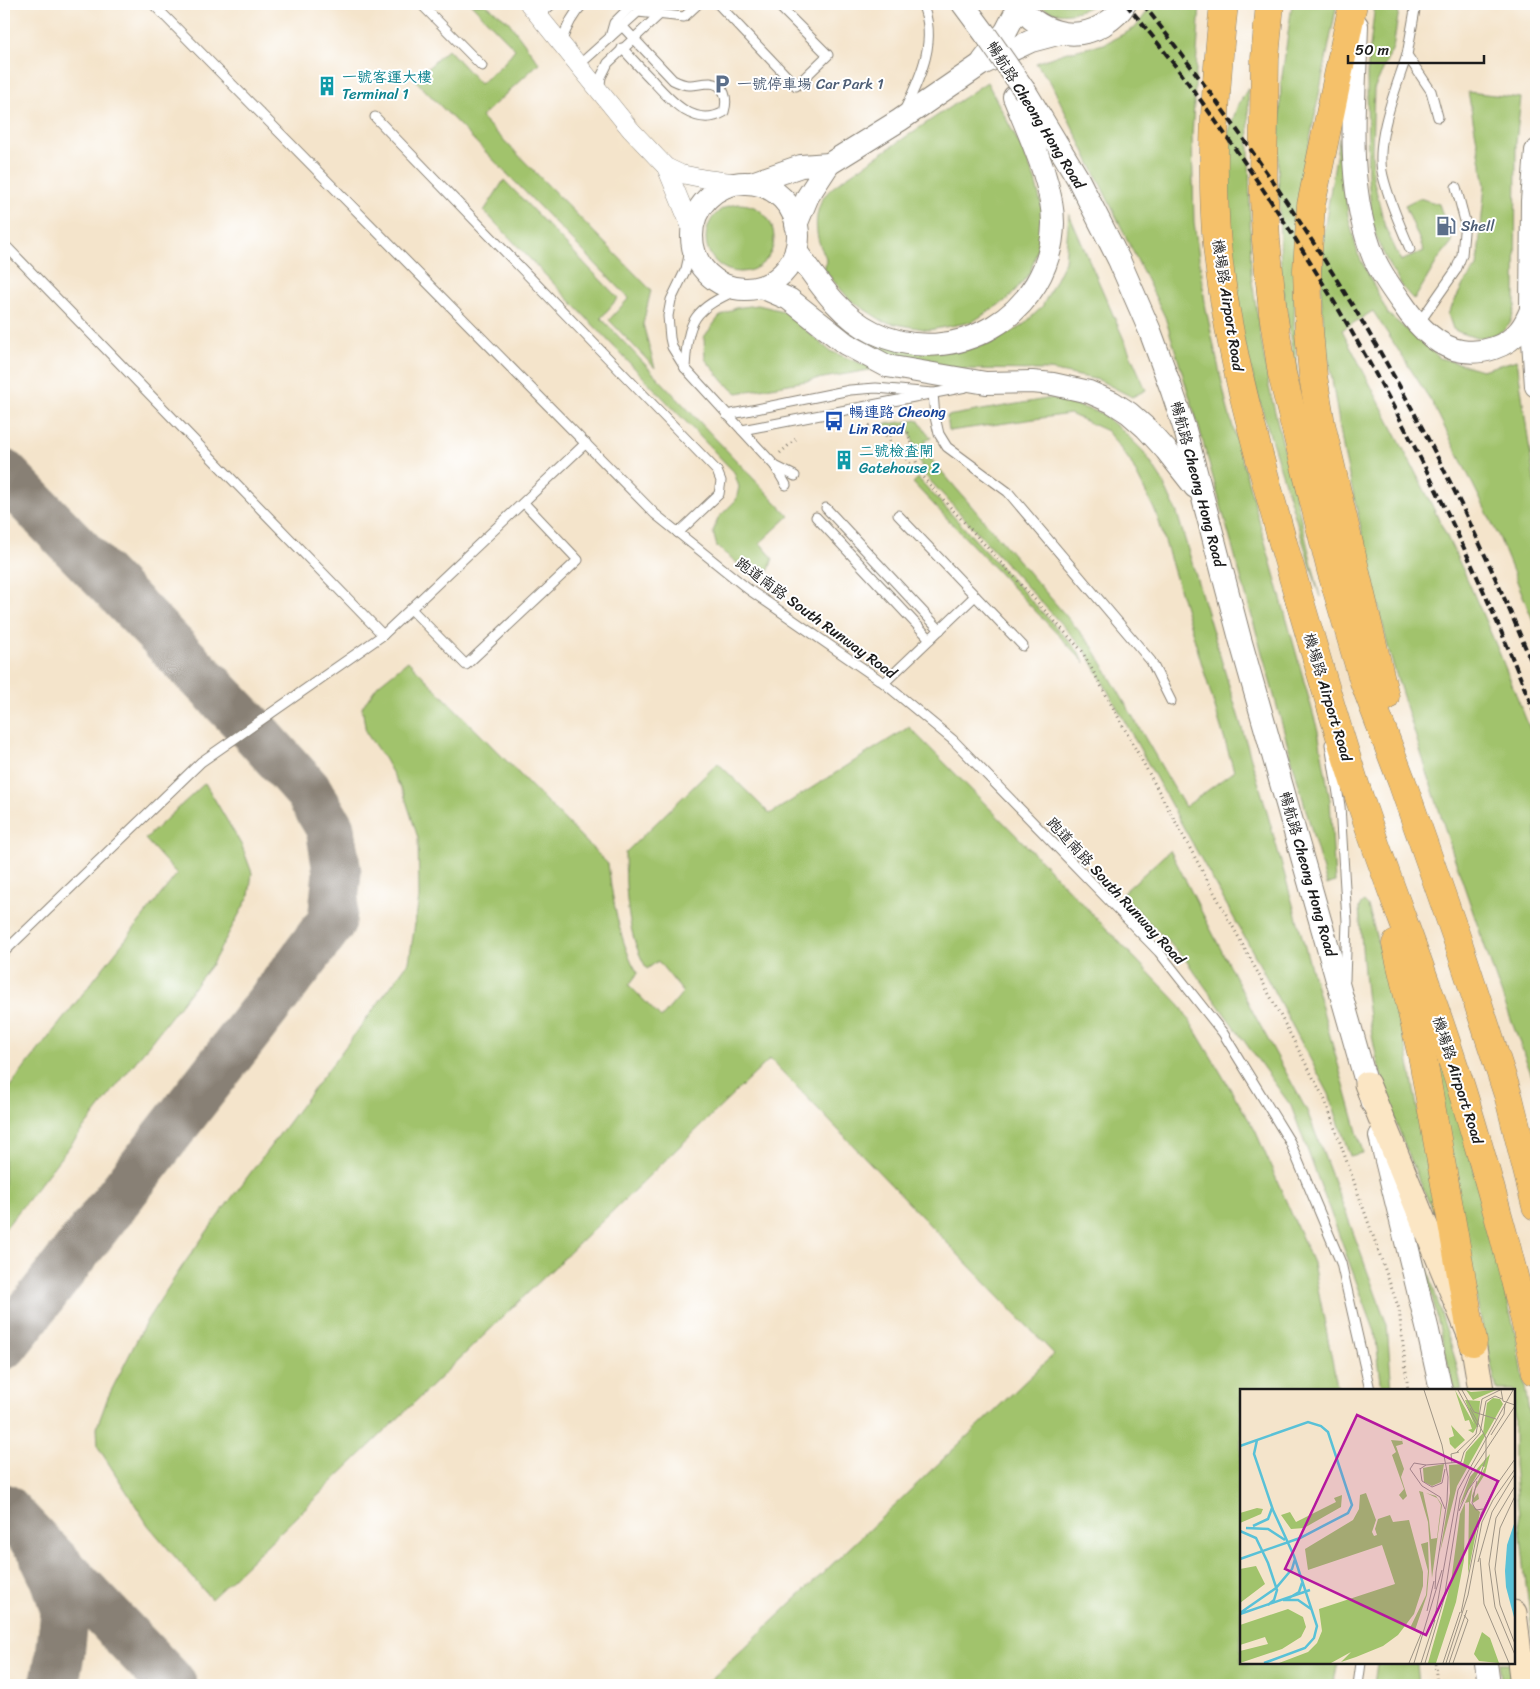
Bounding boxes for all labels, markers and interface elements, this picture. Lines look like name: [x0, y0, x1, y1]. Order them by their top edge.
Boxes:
scale bar: [1348, 32, 1484, 64]
street label: 暢航路 Cheong Hong Road: [980, 36, 1093, 195]
text: 50 m: [1355, 37, 1390, 63]
place label: 一號客運大樓 Terminal 1: [342, 64, 432, 107]
place label: 一號停車場 Car Park 1: [737, 71, 884, 97]
parking icon: 一號停車場 Car Park 1: [711, 73, 733, 95]
building icon: 一號客運大樓 Terminal 1: [316, 75, 338, 97]
place label: Shell: [1461, 213, 1495, 239]
fuel station icon: Shell: [1435, 215, 1457, 237]
street label: 機場路 Airport Road: [1205, 237, 1251, 374]
street label: 暢航路 Cheong Hong Road: [1163, 398, 1233, 571]
place label: 暢連路 Cheong Lin Road: [849, 399, 946, 442]
bus stop icon: 暢連路 Cheong Lin Road: [823, 410, 845, 432]
place label: 二號檢查閘 Gatehouse 2: [859, 438, 940, 481]
building icon: 二號檢查閘 Gatehouse 2: [833, 449, 855, 471]
street label: 跑道南路 South Runway Road: [730, 550, 903, 686]
street label: 機場路 Airport Road: [1296, 630, 1360, 766]
street label: 暢航路 Cheong Hong Road: [1272, 788, 1344, 961]
street label: 跑道南路 South Runway Road: [1040, 811, 1193, 972]
street label: 機場路 Airport Road: [1425, 1013, 1491, 1148]
inset map: [1240, 1389, 1515, 1664]

